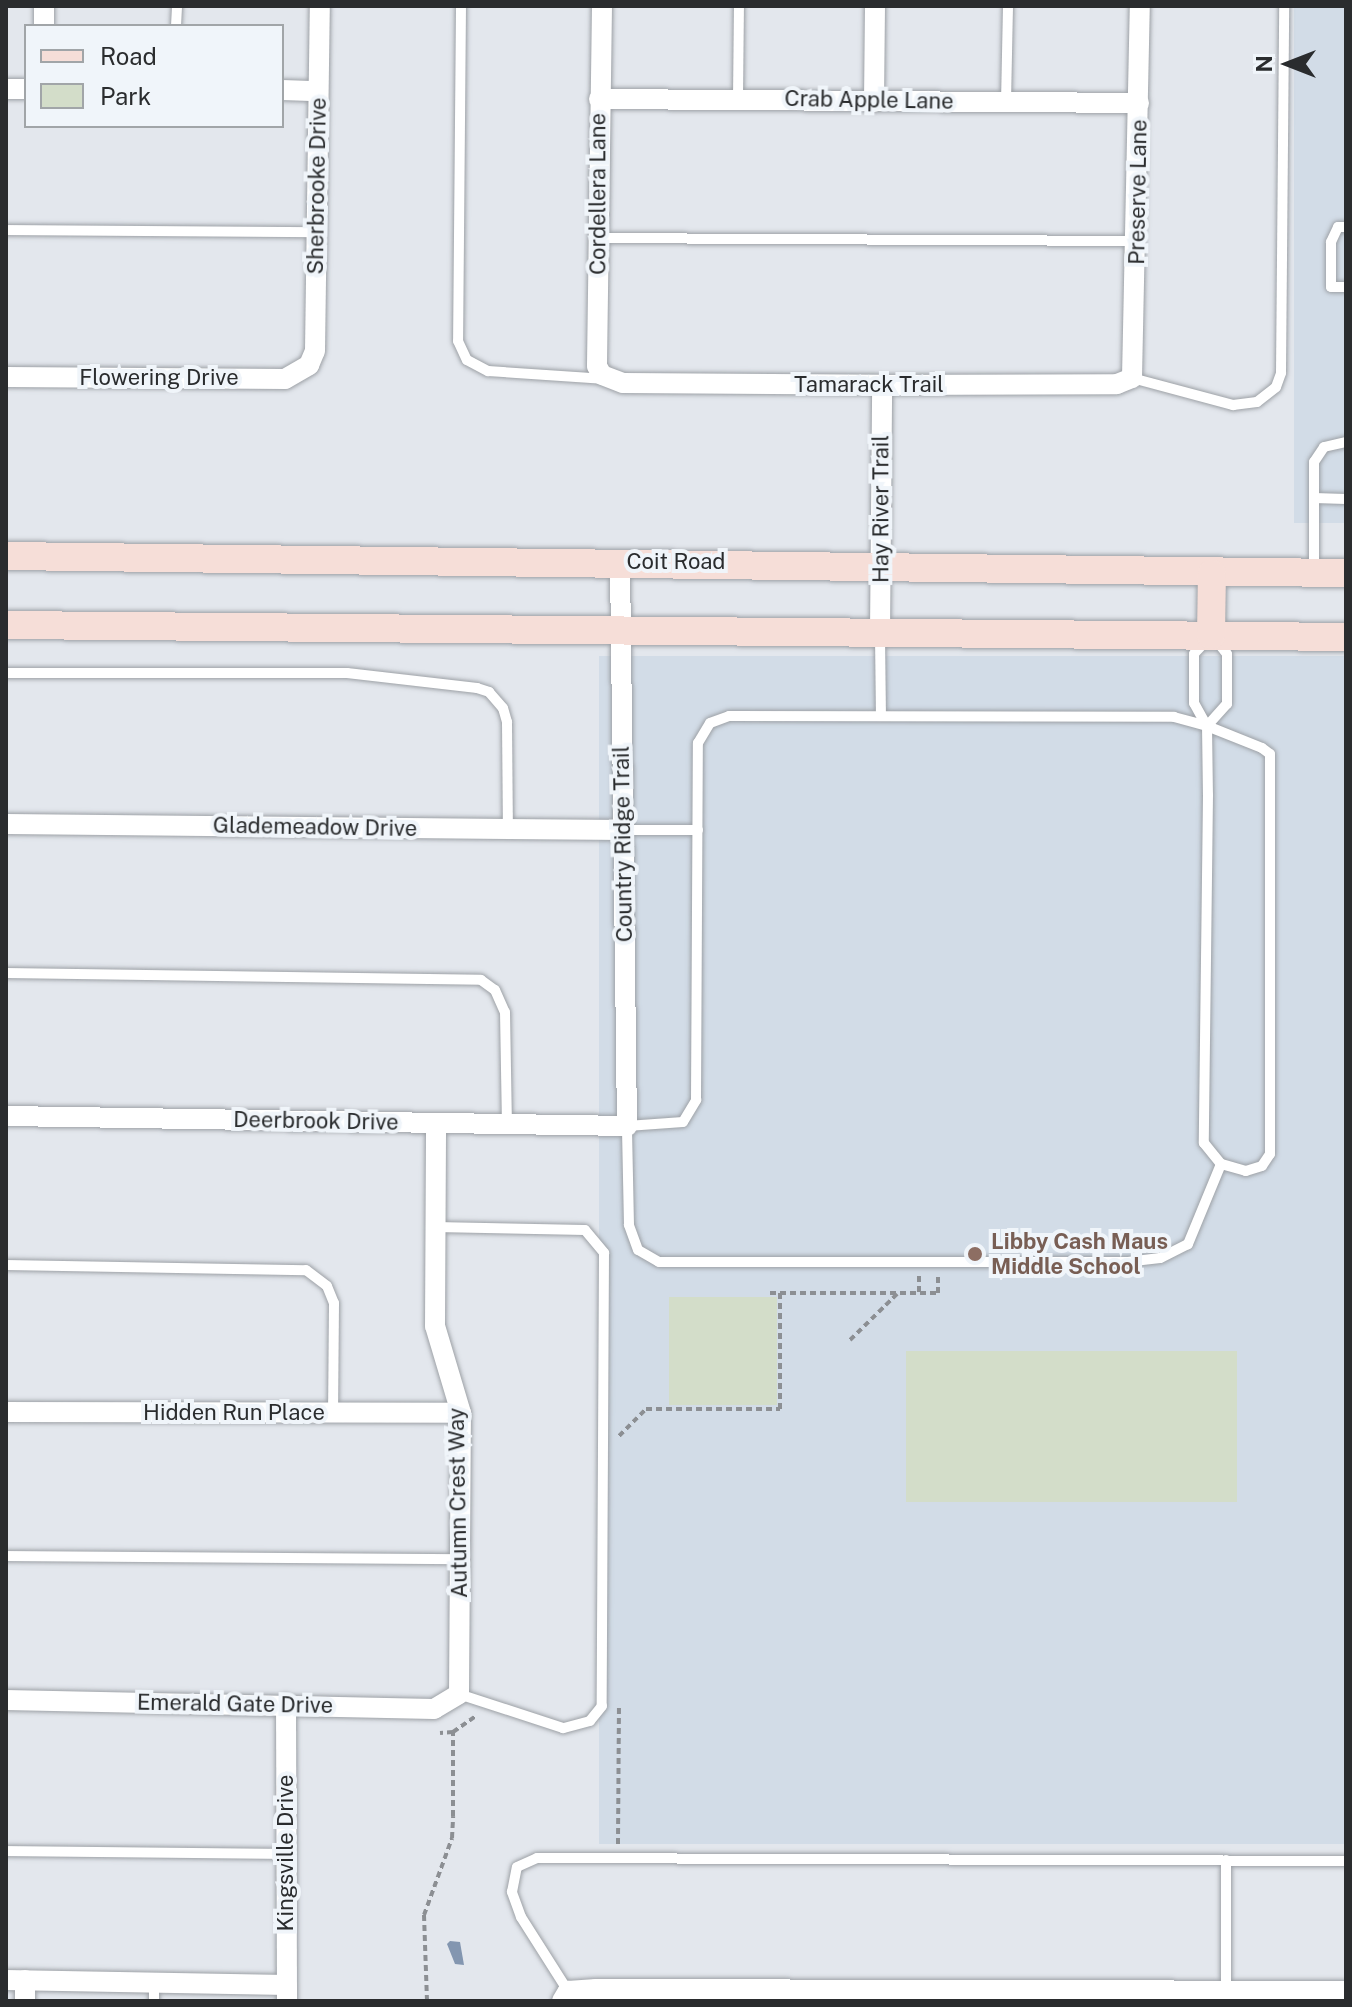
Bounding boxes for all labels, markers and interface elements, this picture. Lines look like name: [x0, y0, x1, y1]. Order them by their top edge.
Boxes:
legend: [24, 24, 284, 128]
north arrow: [1248, 24, 1328, 104]
text: Road: [100, 42, 157, 70]
text: N: [1251, 55, 1277, 73]
text: Park: [100, 82, 151, 110]
street label: Crab Apple Lane: [784, 85, 954, 115]
street label: Sherbrooke Drive: [302, 97, 332, 275]
street label: Cordellera Lane: [585, 113, 611, 275]
street label: Preserve Lane: [1124, 119, 1152, 265]
street label: Flowering Drive: [79, 365, 239, 391]
street label: Tamarack Trail: [794, 372, 944, 398]
street label: Hay River Trail: [868, 435, 894, 583]
street label: Coit Road: [626, 549, 726, 575]
street label: Country Ridge Trail: [608, 745, 638, 943]
street label: Glademeadow Drive: [213, 812, 417, 842]
street label: Deerbrook Drive: [233, 1106, 399, 1136]
place label: Libby Cash Maus Middle School: [991, 1228, 1168, 1280]
marker: Libby Cash Maus Middle School: [966, 1245, 984, 1263]
street label: Hidden Run Place: [143, 1400, 325, 1426]
street label: Autumn Crest Way: [443, 1407, 473, 1599]
street label: Emerald Gate Drive: [137, 1689, 333, 1719]
street label: Kingsville Drive: [273, 1774, 299, 1932]

